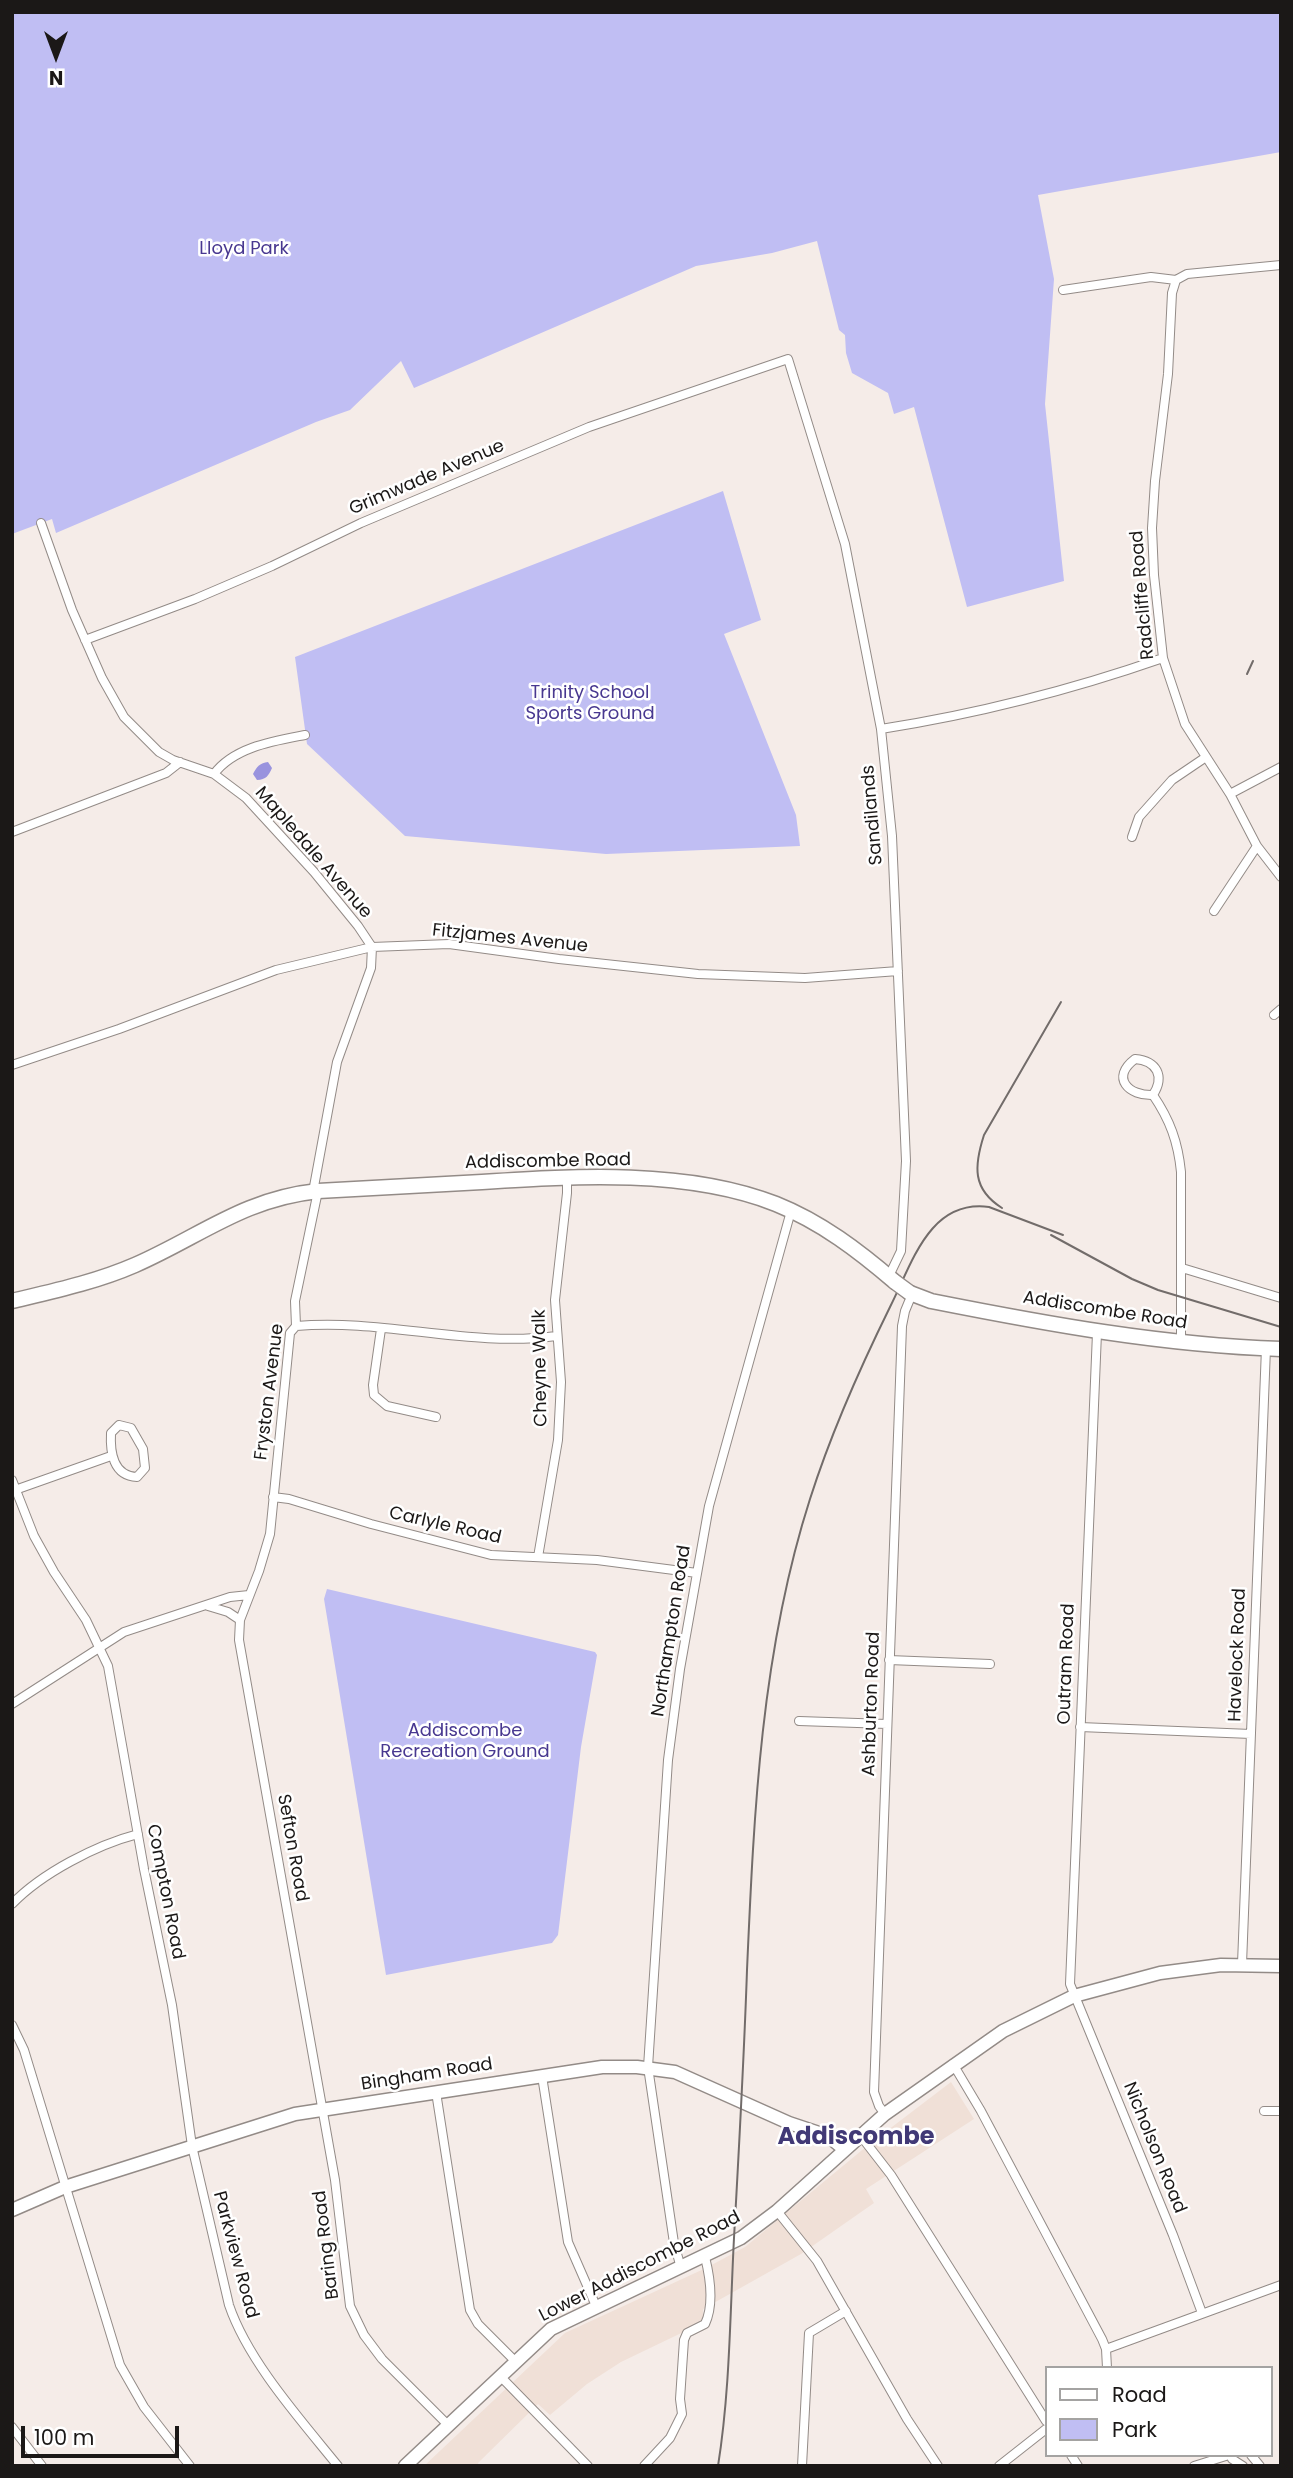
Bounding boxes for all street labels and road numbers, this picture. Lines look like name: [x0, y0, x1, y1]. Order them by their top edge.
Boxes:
street label: Grimwade Avenue: [346, 436, 508, 520]
street label: Radcliffe Road: [1127, 529, 1159, 661]
street label: Sandilands: [858, 764, 888, 866]
street label: Mapledale Avenue: [250, 783, 376, 923]
street label: Fitzjames Avenue: [431, 920, 589, 958]
street label: Addiscombe Road: [465, 1150, 631, 1174]
street label: Addiscombe Road: [1021, 1287, 1189, 1335]
street label: Cheyne Walk: [529, 1309, 553, 1427]
street label: Fryston Avenue: [251, 1323, 289, 1461]
street label: Carlyle Road: [387, 1503, 503, 1549]
street label: Northampton Road: [648, 1544, 696, 1718]
street label: Havelock Road: [1225, 1588, 1251, 1722]
street label: Outram Road: [1054, 1603, 1080, 1725]
street label: Ashburton Road: [859, 1631, 885, 1777]
street label: Sefton Road: [272, 1793, 312, 1903]
street label: Compton Road: [141, 1823, 189, 1961]
street label: Bingham Road: [360, 2054, 494, 2096]
street label: Nicholson Road: [1118, 2079, 1190, 2217]
street label: Parkview Road: [208, 2189, 262, 2321]
street label: Baring Road: [310, 2189, 344, 2301]
street label: Lower Addiscombe Road: [536, 2207, 744, 2327]

